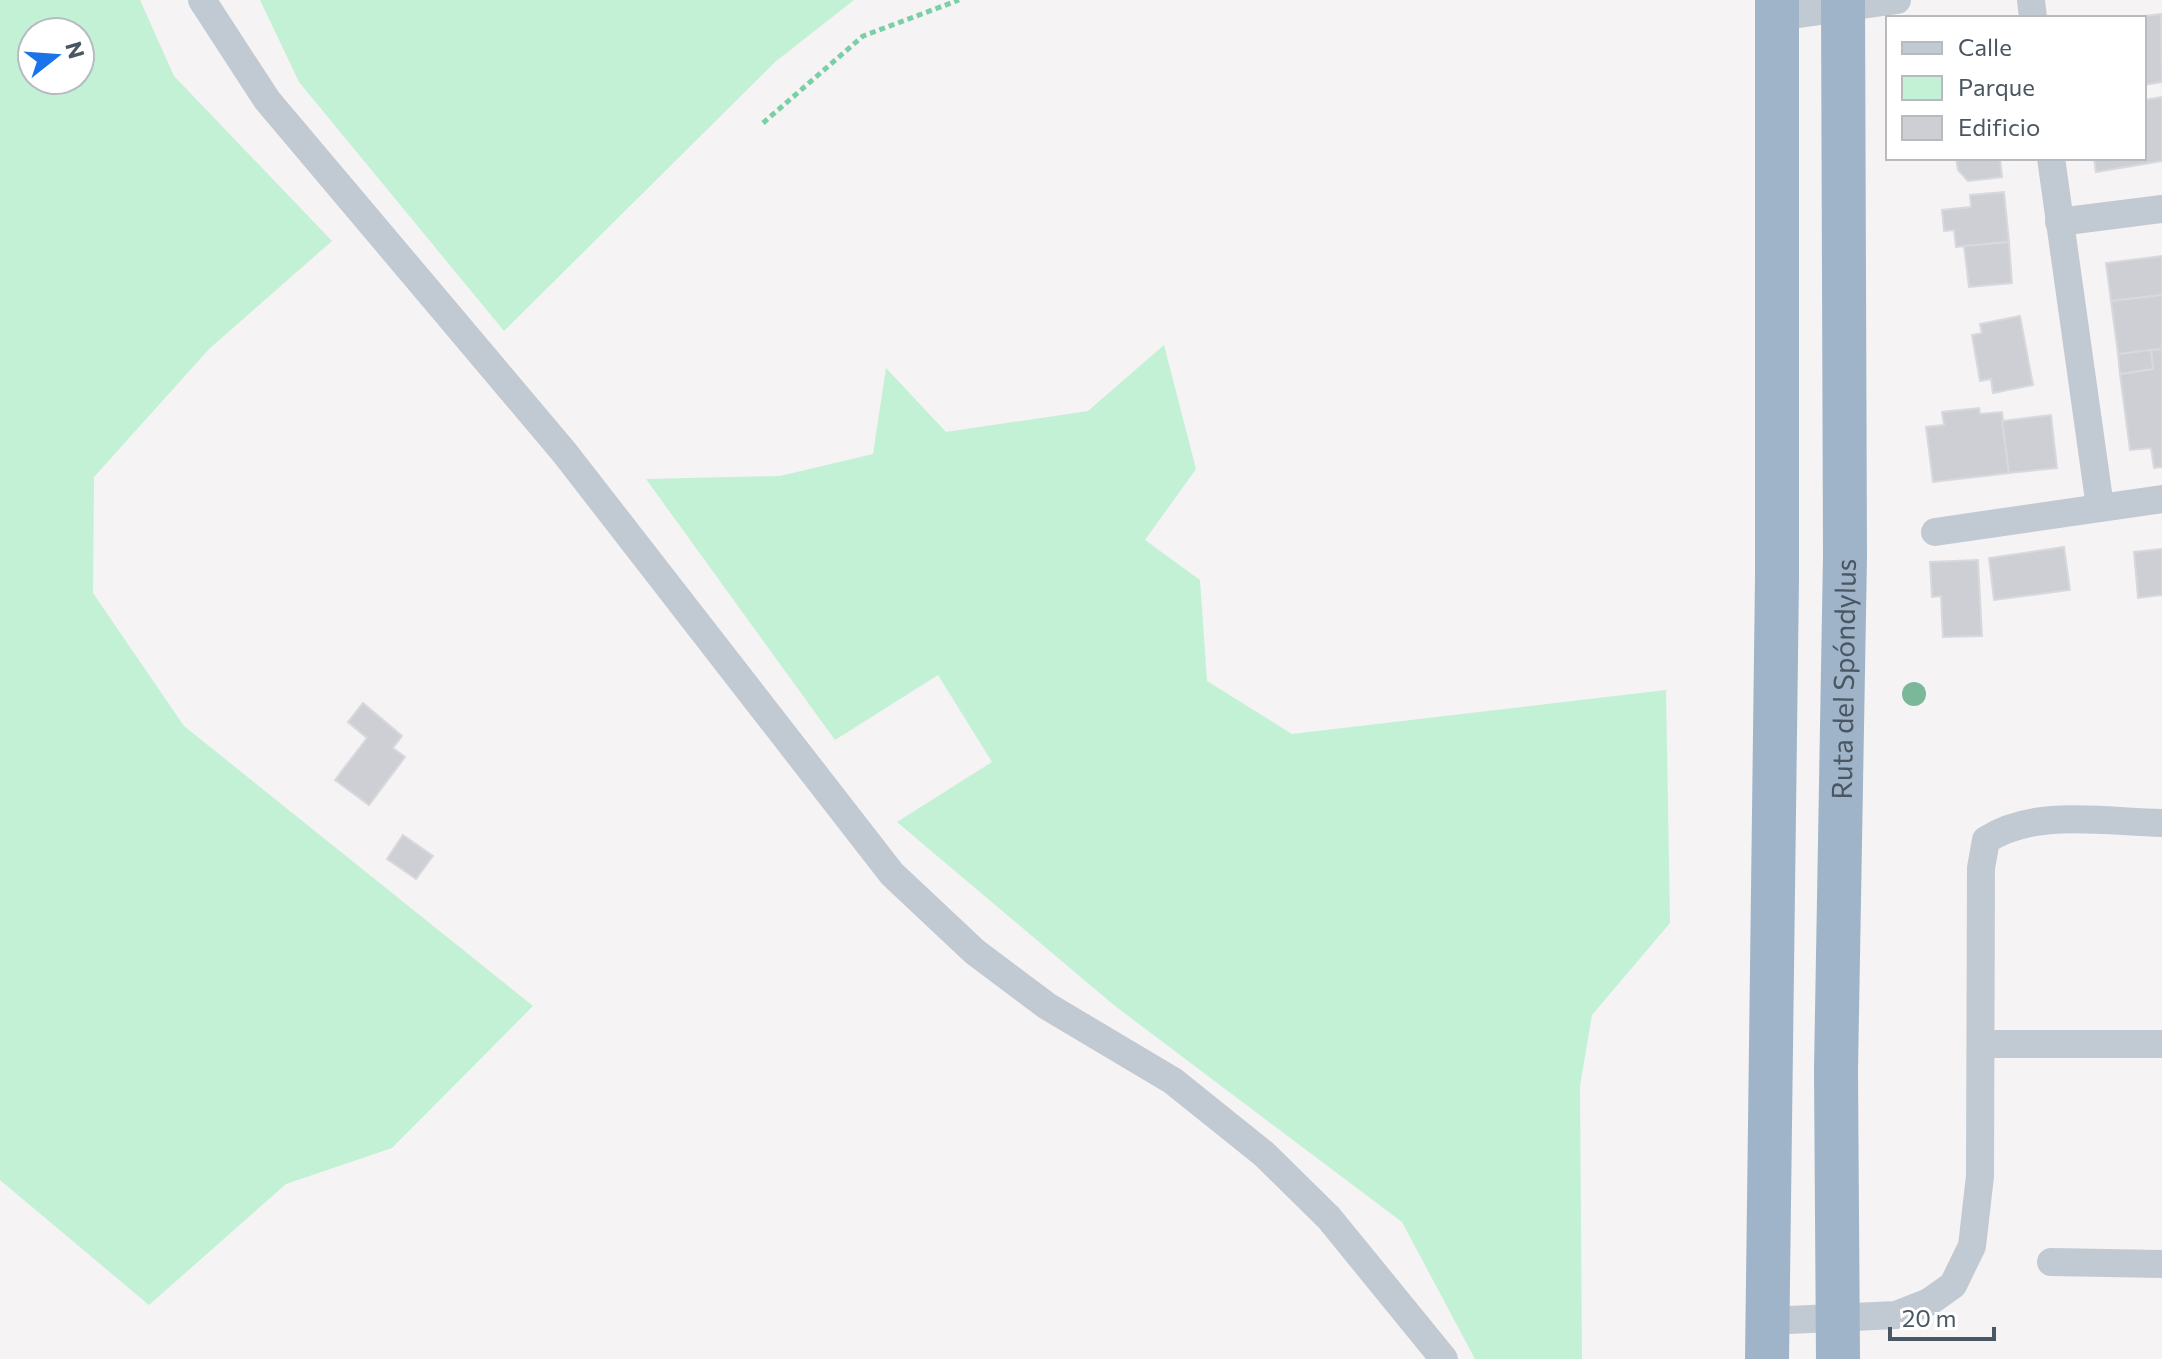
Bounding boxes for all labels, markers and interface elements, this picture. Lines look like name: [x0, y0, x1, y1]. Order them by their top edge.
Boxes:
north arrow: [16, 16, 96, 96]
legend: [1886, 16, 2146, 160]
text: Calle: [1958, 32, 2012, 61]
text: N: [60, 38, 91, 62]
text: Parque: [1958, 72, 2035, 101]
text: Edificio: [1958, 112, 2040, 141]
street label: Ruta del Spóndylus: [1824, 558, 1862, 800]
scale bar: [1890, 1291, 1994, 1341]
text: 20 m: [1902, 1303, 1956, 1332]

